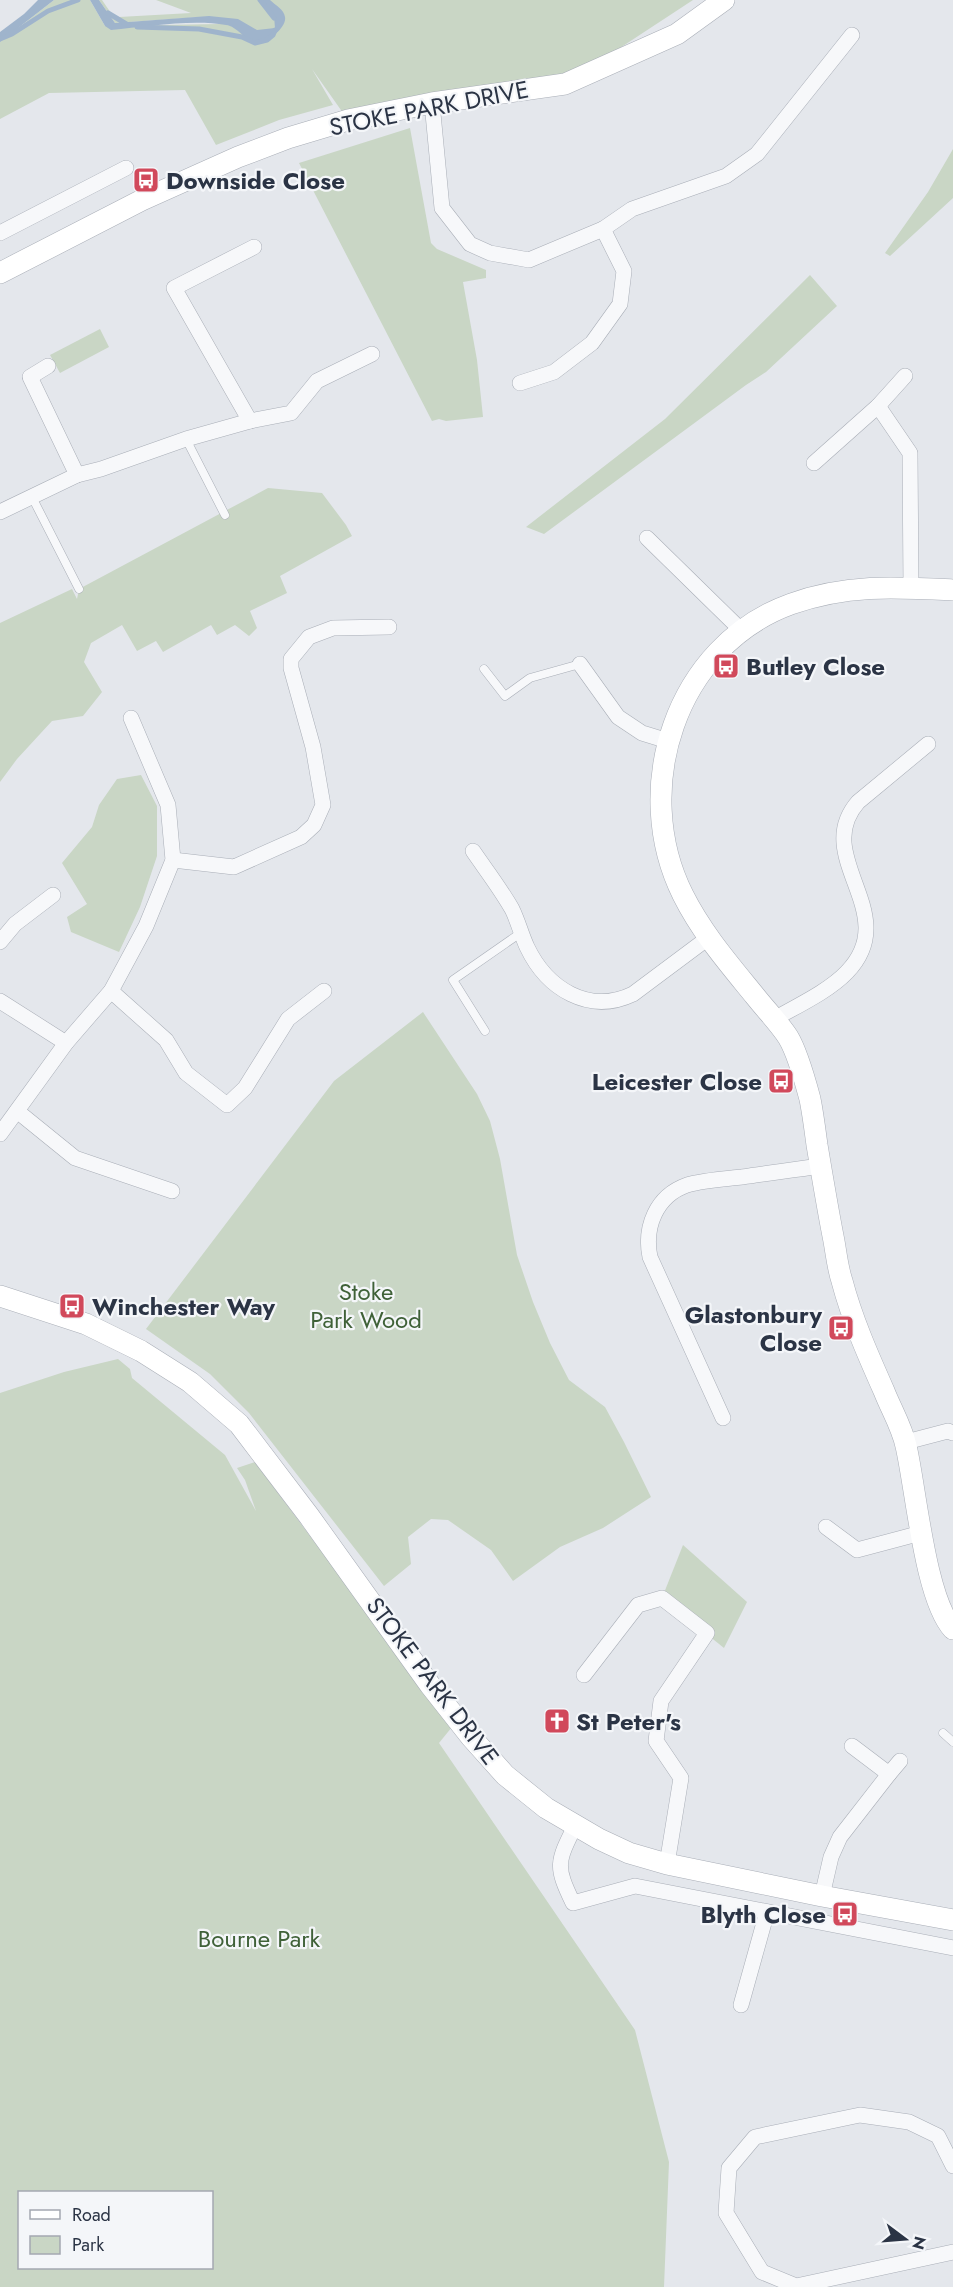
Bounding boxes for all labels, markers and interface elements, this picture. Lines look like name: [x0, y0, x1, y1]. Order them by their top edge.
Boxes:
street label: STOKE PARK DRIVE: [326, 72, 532, 144]
place label: Downside Close: [166, 163, 345, 198]
bus stop icon: Downside Close: [131, 165, 161, 195]
place label: Butley Close: [746, 649, 885, 684]
bus stop icon: Butley Close: [711, 651, 741, 681]
place label: Leicester Close: [592, 1064, 762, 1099]
bus stop icon: Leicester Close: [766, 1066, 796, 1096]
park label: Stoke Park Wood: [310, 1274, 422, 1337]
place label: Winchester Way: [92, 1289, 276, 1324]
bus stop icon: Winchester Way: [57, 1291, 87, 1321]
place label: Glastonbury Close: [685, 1297, 822, 1360]
bus stop icon: Glastonbury Close: [826, 1313, 856, 1343]
street label: STOKE PARK DRIVE: [358, 1590, 508, 1772]
place label: St Peter's: [576, 1704, 681, 1739]
church icon: St Peter's: [542, 1706, 572, 1736]
place label: Blyth Close: [700, 1897, 826, 1932]
bus stop icon: Blyth Close: [830, 1899, 860, 1929]
park label: Bourne Park: [198, 1921, 321, 1956]
legend: [18, 2191, 213, 2269]
text: Road: [72, 2202, 111, 2228]
north arrow: [875, 2209, 935, 2269]
text: Park: [72, 2232, 104, 2258]
text: N: [906, 2234, 932, 2252]

